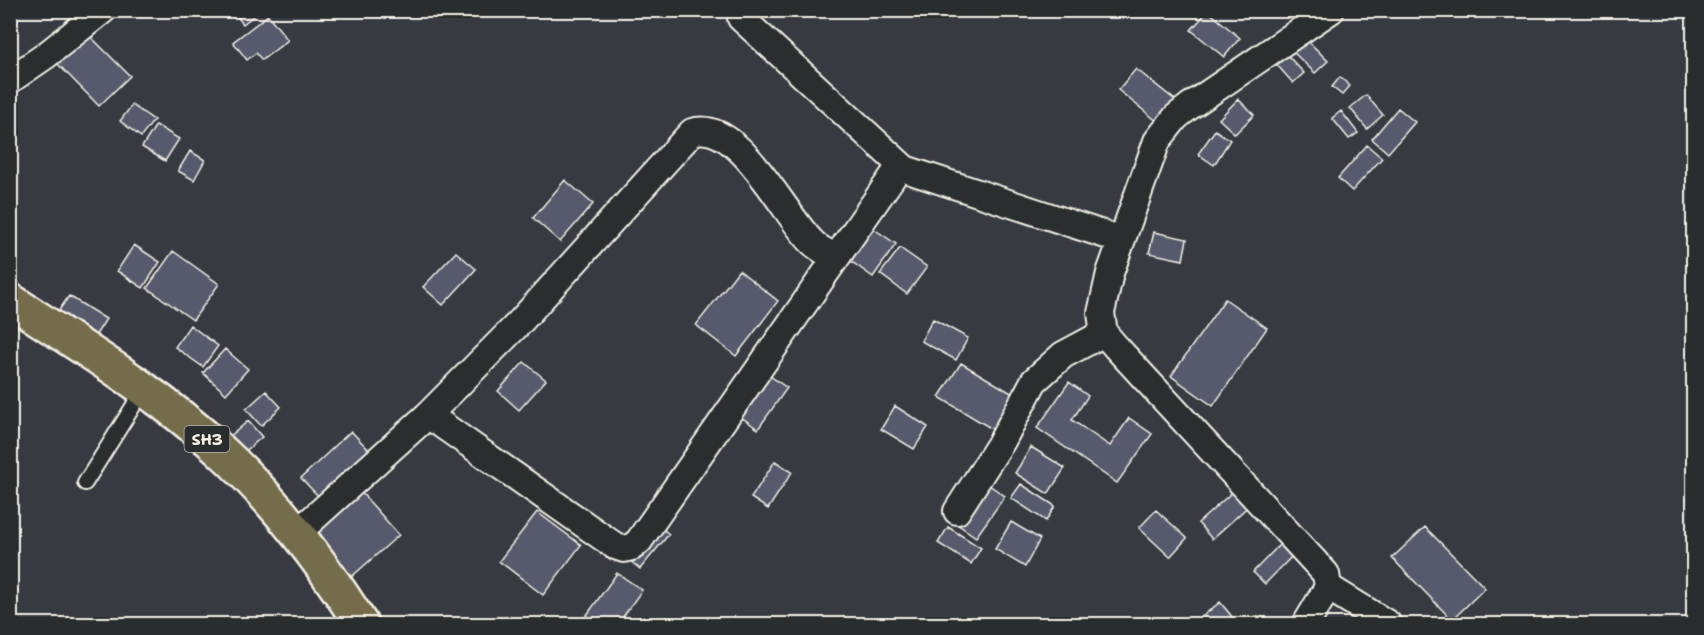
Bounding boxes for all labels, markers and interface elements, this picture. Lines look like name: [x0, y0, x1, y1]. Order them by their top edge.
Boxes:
road number: SH3: [184, 426, 230, 452]

